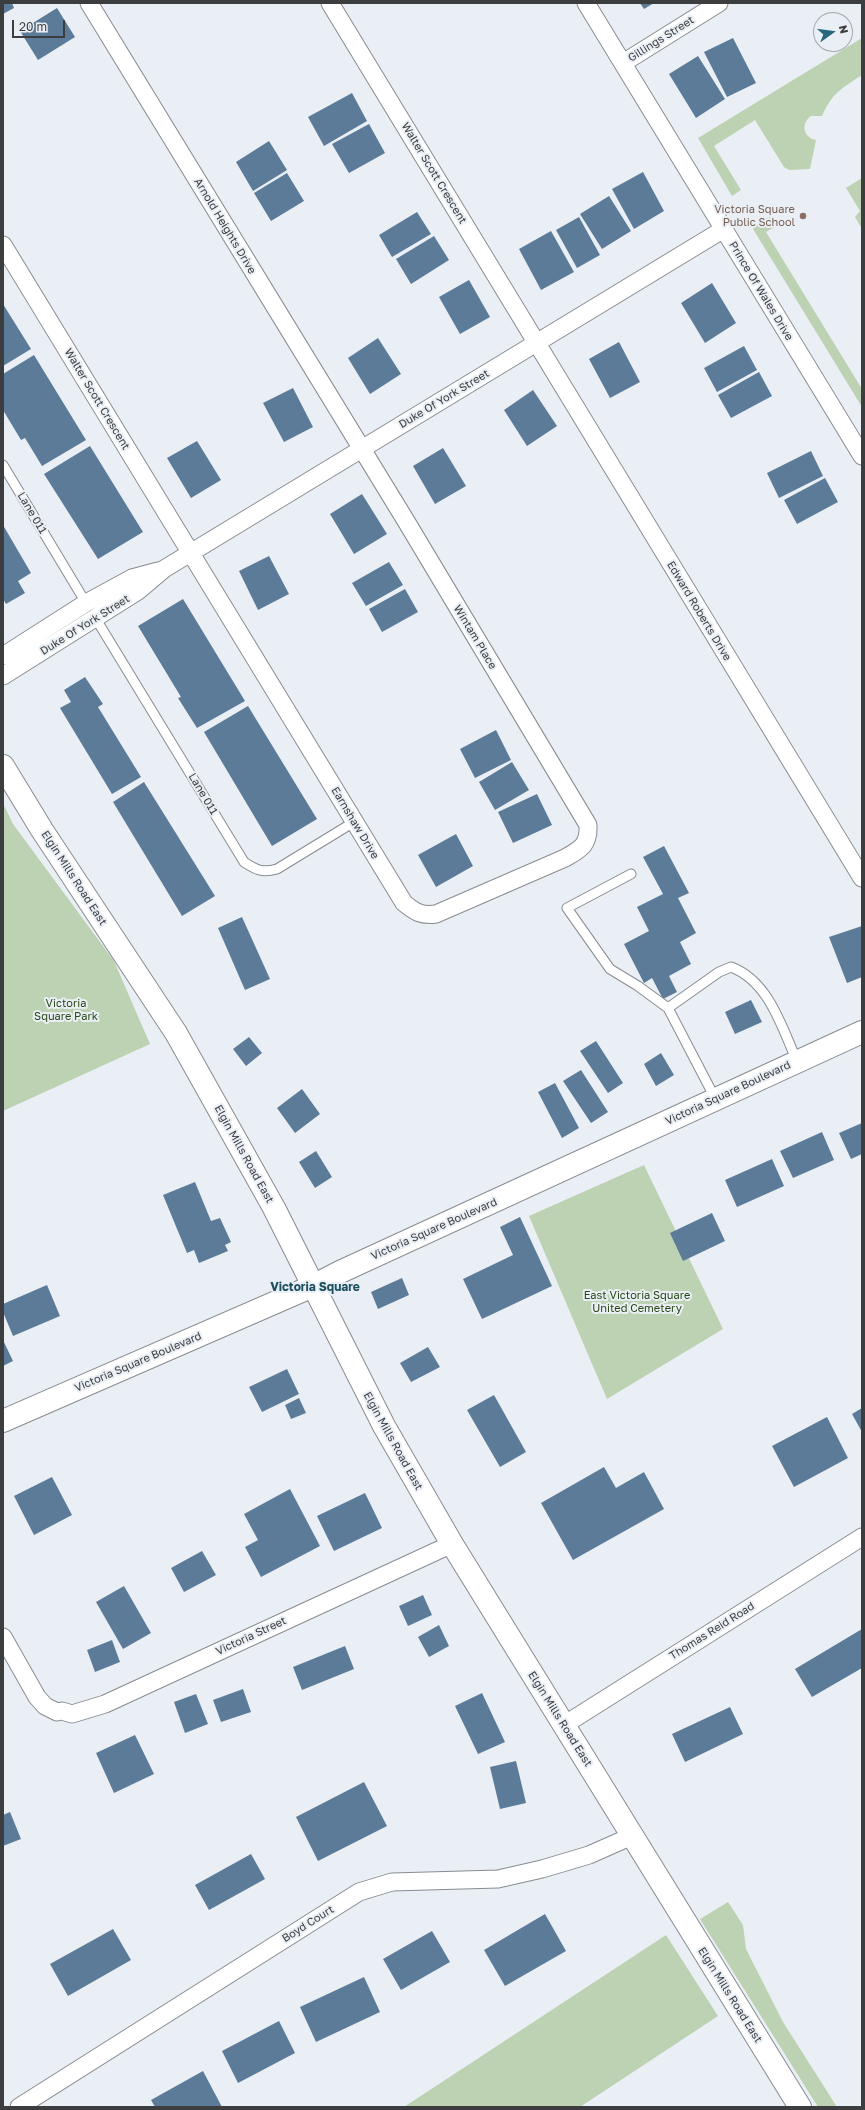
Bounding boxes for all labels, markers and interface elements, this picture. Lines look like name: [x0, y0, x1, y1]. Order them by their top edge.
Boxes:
scale bar: [14, 12, 67, 38]
north arrow: [813, 12, 853, 52]
street label: Gillings Street: [626, 13, 696, 65]
text: 20 m: [19, 19, 47, 34]
text: N: [837, 24, 851, 35]
street label: Walter Scott Crescent: [399, 120, 469, 226]
street label: Arnold Heights Drive: [191, 176, 259, 276]
place label: Victoria Square Public School: [714, 203, 795, 229]
marker: Victoria Square Public School: [798, 211, 808, 221]
street label: Prince Of Wales Drive: [726, 239, 796, 343]
street label: Walter Scott Crescent: [62, 346, 132, 452]
street label: Duke Of York Street: [396, 367, 492, 431]
street label: Lane 011: [15, 490, 49, 536]
street label: Edward Roberts Drive: [664, 559, 734, 663]
street label: Duke Of York Street: [38, 592, 132, 658]
street label: Wintam Place: [451, 602, 499, 672]
street label: Lane 011: [186, 771, 220, 817]
street label: Earnshaw Drive: [328, 785, 382, 861]
street label: Elgin Mills Road East: [38, 828, 110, 928]
park label: Victoria Square Park: [34, 997, 98, 1023]
street label: Victoria Square Boulevard: [663, 1058, 793, 1128]
street label: Elgin Mills Road East: [212, 1103, 276, 1205]
street label: Victoria Square Boulevard: [369, 1195, 499, 1263]
district label: Victoria Square: [270, 1280, 360, 1294]
park label: East Victoria Square United Cemetery: [584, 1289, 690, 1315]
street label: Victoria Square Boulevard: [73, 1329, 203, 1395]
street label: Elgin Mills Road East: [361, 1390, 425, 1492]
street label: Thomas Reid Road: [667, 1599, 757, 1663]
street label: Victoria Street: [214, 1614, 288, 1658]
street label: Elgin Mills Road East: [525, 1669, 595, 1769]
street label: Boyd Court: [280, 1903, 336, 1945]
street label: Elgin Mills Road East: [695, 1945, 765, 2045]

